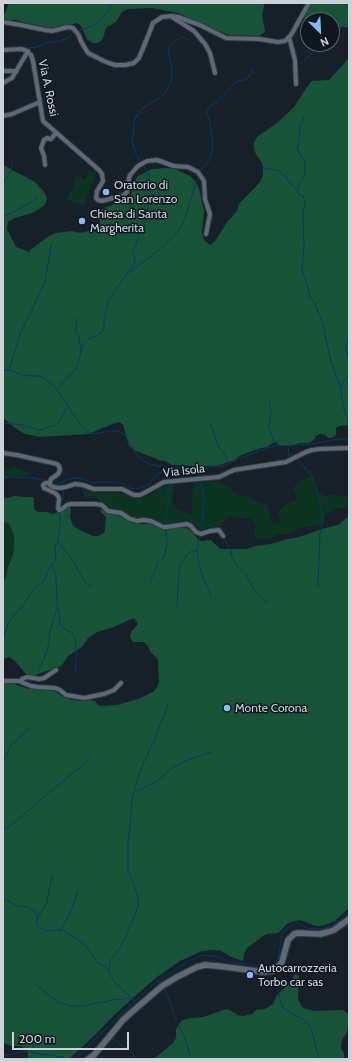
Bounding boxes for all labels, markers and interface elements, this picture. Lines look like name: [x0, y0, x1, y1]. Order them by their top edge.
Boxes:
north arrow: [300, 12, 340, 52]
text: N: [318, 34, 331, 50]
street label: Via A. Rossi: [35, 58, 61, 118]
place label: Oratorio di San Lorenzo: [114, 178, 177, 206]
marker: Oratorio di San Lorenzo: [101, 187, 111, 197]
place label: Chiesa di Santa Margherita: [90, 207, 167, 235]
marker: Chiesa di Santa Margherita: [77, 216, 87, 226]
street label: Via Isola: [162, 461, 206, 481]
place label: Monte Corona: [235, 701, 307, 715]
marker: Monte Corona: [222, 703, 232, 713]
place label: Autocarrozzeria Torbo car sas: [258, 961, 337, 989]
marker: Autocarrozzeria Torbo car sas: [245, 970, 255, 980]
scale bar: [14, 1024, 131, 1050]
text: 200 m: [19, 1031, 55, 1046]

